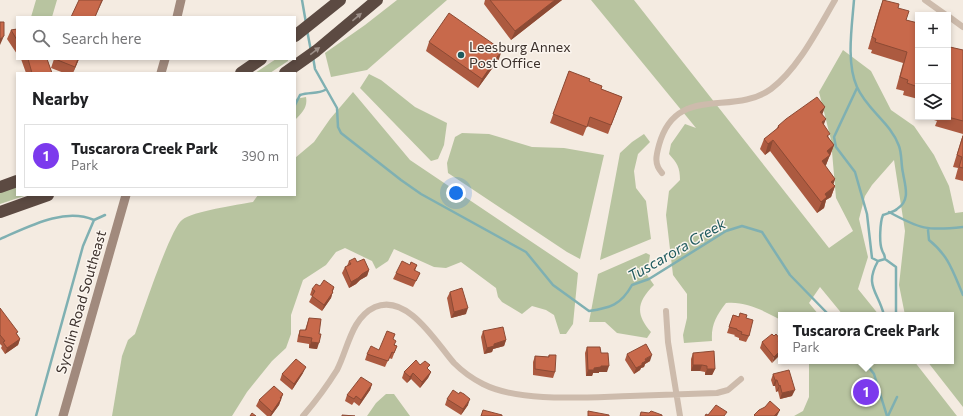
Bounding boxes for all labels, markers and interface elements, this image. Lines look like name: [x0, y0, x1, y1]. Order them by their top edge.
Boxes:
map controls: [915, 12, 951, 120]
button: +: [915, 12, 951, 48]
one-way arrow: [351, 13, 362, 22]
search box: [16, 16, 296, 60]
icon: search: [30, 27, 52, 49]
text: Search here: [62, 29, 141, 47]
place label: Leesburg Annex Post Office: [469, 38, 571, 71]
one-way arrow: [310, 47, 321, 55]
button: −: [915, 48, 951, 84]
marker: Leesburg Annex Post Office: [456, 50, 466, 60]
button: layers: [915, 84, 951, 120]
text: Nearby: [32, 88, 89, 109]
text: Tuscarora Creek Park: [71, 139, 218, 157]
text: 1: [43, 148, 49, 164]
text: 390 m: [241, 148, 279, 164]
text: Park: [71, 157, 98, 173]
your location: [446, 183, 466, 203]
water label: Tuscarora Creek: [624, 213, 729, 284]
street label: Sycolin Road Southeast: [52, 228, 109, 376]
popup: [778, 312, 954, 364]
text: Tuscarora Creek Park: [792, 321, 940, 339]
text: Park: [792, 339, 820, 355]
pin: 1: [853, 377, 879, 407]

